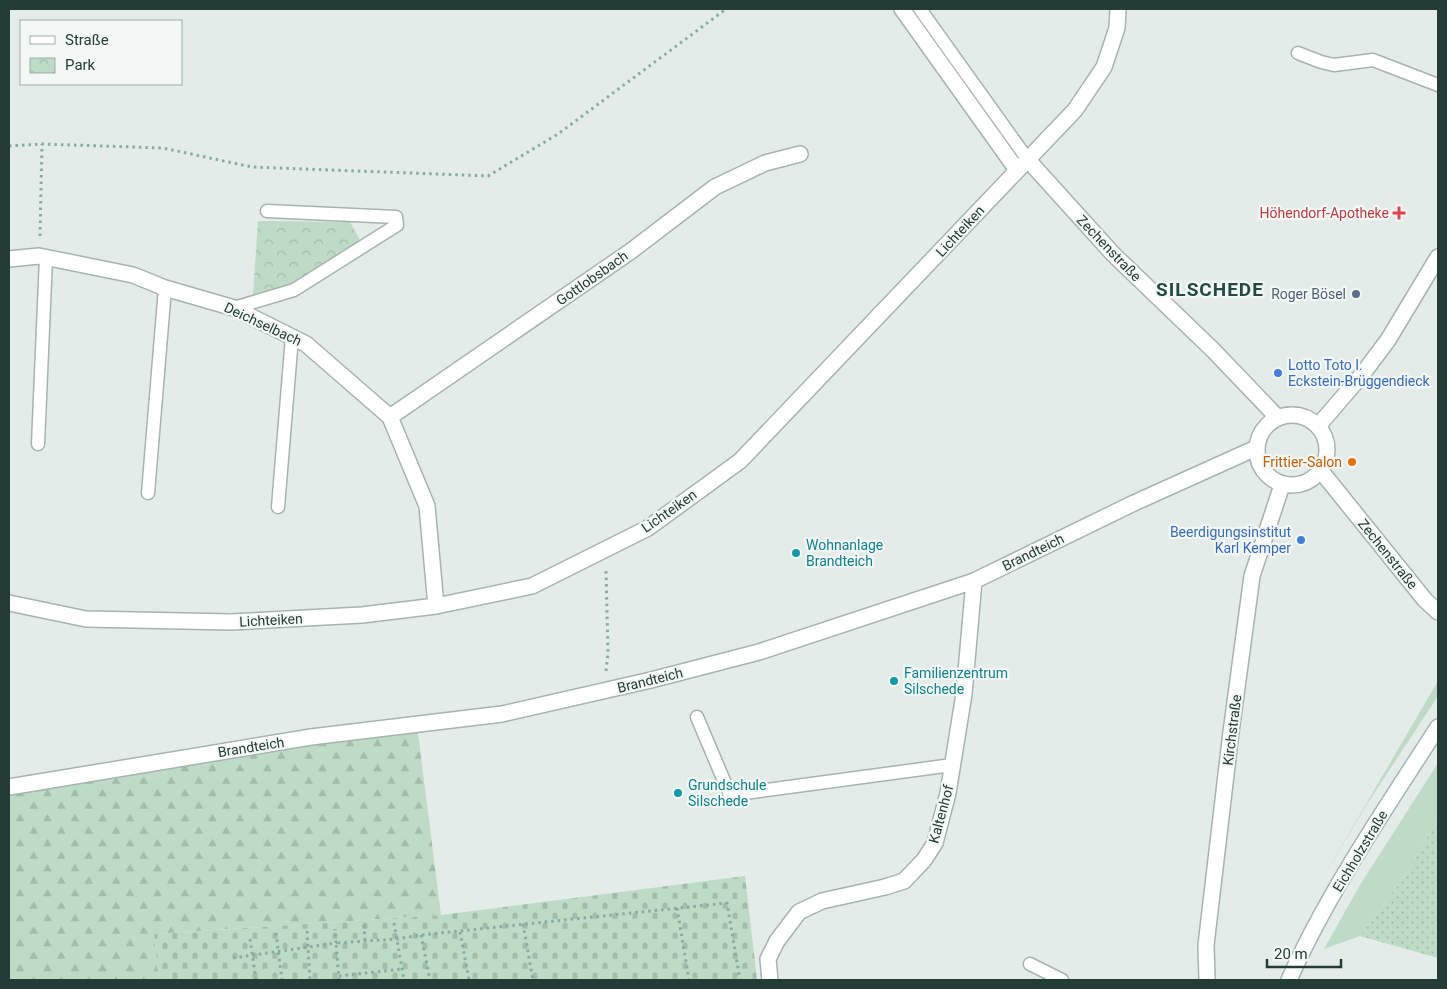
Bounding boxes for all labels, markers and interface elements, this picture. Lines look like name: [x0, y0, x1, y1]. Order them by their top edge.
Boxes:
legend: [20, 20, 182, 85]
text: Straße: [65, 31, 109, 49]
text: Park: [65, 56, 96, 74]
street label: Lichteiken: [932, 202, 988, 260]
place label: Höhendorf-Apotheke: [1260, 205, 1389, 221]
marker: Höhendorf-Apotheke: [1393, 207, 1405, 219]
street label: Zechenstraße: [1074, 212, 1144, 284]
street label: Gottlobsbach: [553, 247, 631, 309]
district label: SILSCHEDE: [1156, 278, 1264, 301]
place label: Roger Bösel: [1271, 286, 1346, 302]
marker: Roger Bösel: [1350, 288, 1362, 300]
street label: Deichselbach: [222, 299, 304, 349]
place label: Lotto Toto I. Eckstein-Brüggendieck: [1288, 357, 1431, 389]
marker: Lotto Toto I. Eckstein-Brüggendieck: [1272, 367, 1284, 379]
place label: Frittier-Salon: [1263, 454, 1342, 470]
marker: Frittier-Salon: [1346, 456, 1358, 468]
street label: Lichteiken: [638, 486, 700, 536]
street label: Zechenstraße: [1355, 516, 1421, 592]
place label: Beerdigungsinstitut Karl Kemper: [1170, 524, 1291, 556]
street label: Brandteich: [999, 530, 1067, 574]
marker: Beerdigungsinstitut Karl Kemper: [1295, 534, 1307, 546]
place label: Wohnanlage Brandteich: [806, 537, 883, 569]
marker: Wohnanlage Brandteich: [790, 547, 802, 559]
street label: Lichteiken: [239, 610, 303, 630]
street label: Brandteich: [616, 664, 684, 696]
place label: Familienzentrum Silschede: [904, 665, 1008, 697]
marker: Familienzentrum Silschede: [888, 675, 900, 687]
street label: Kirchstraße: [1220, 694, 1244, 766]
street label: Brandteich: [217, 734, 285, 760]
place label: Grundschule Silschede: [688, 777, 766, 809]
street label: Kaltenhof: [925, 783, 957, 845]
marker: Grundschule Silschede: [672, 787, 684, 799]
street label: Eichholzstraße: [1329, 807, 1391, 895]
scale bar: [1267, 936, 1341, 968]
text: 20 m: [1274, 945, 1308, 963]

